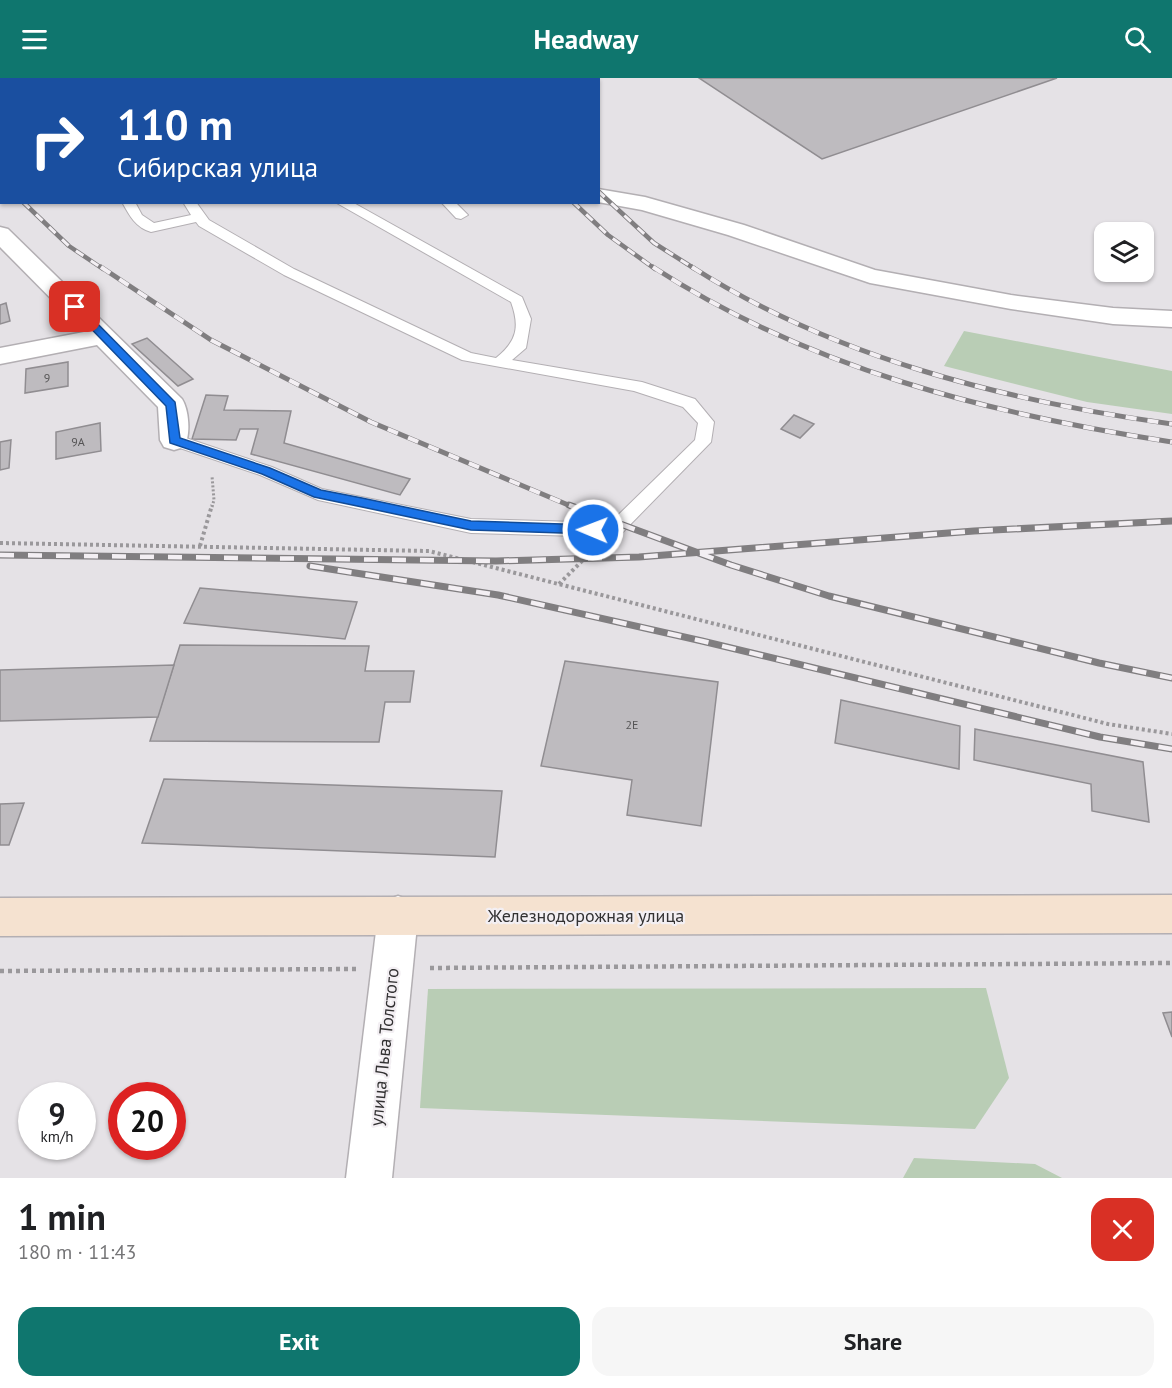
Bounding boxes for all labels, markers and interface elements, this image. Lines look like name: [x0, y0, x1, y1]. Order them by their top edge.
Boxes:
text: Headway: [533, 22, 639, 56]
icon: menu: [18, 23, 51, 56]
icon: search: [1121, 23, 1154, 56]
text: 110 m: [117, 97, 233, 152]
icon: right: [18, 102, 96, 180]
text: Сибирская улица: [117, 150, 318, 184]
map controls: [1094, 222, 1154, 282]
button: layers: [1094, 222, 1154, 282]
pin: [49, 281, 100, 332]
icon: arrive: [58, 290, 91, 323]
house number: 9: [44, 370, 50, 385]
house number: 9А: [71, 434, 85, 449]
position arrow: [561, 498, 625, 562]
house number: 2Е: [626, 717, 638, 732]
street label: Железнодорожная улица: [487, 904, 684, 927]
street label: улица Льва Толстого: [364, 967, 404, 1127]
speed limit sign: 20: [108, 1082, 186, 1160]
text: 9: [48, 1094, 66, 1133]
text: km/h: [41, 1127, 73, 1146]
text: 1 min: [18, 1193, 106, 1240]
button: close: [1091, 1198, 1154, 1261]
text: 180 m · 11:43: [18, 1239, 136, 1265]
button: Exit: [18, 1307, 580, 1376]
button: Share: [592, 1307, 1154, 1376]

